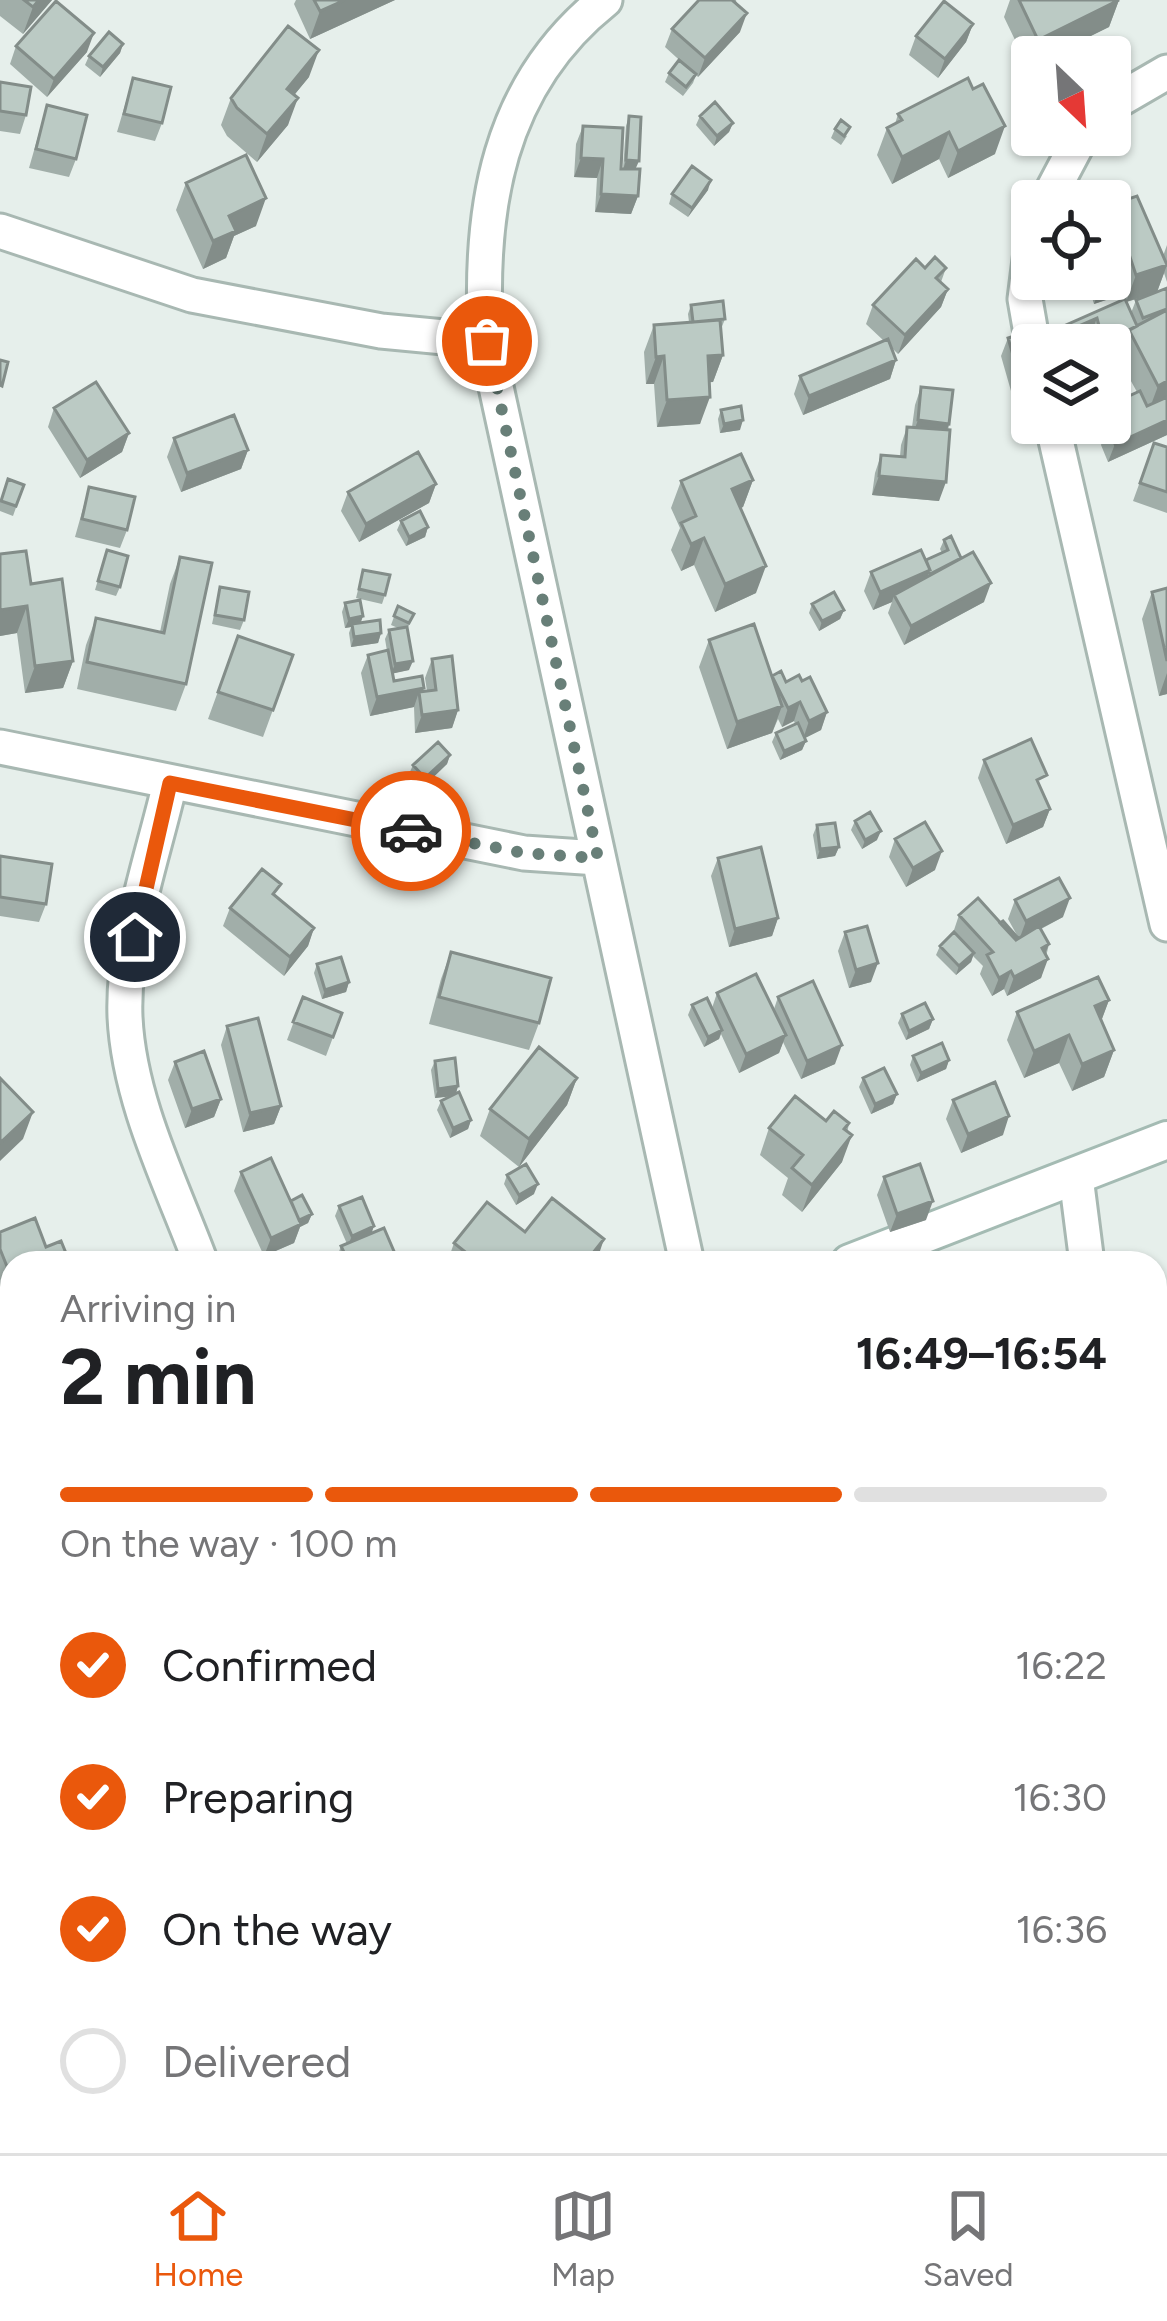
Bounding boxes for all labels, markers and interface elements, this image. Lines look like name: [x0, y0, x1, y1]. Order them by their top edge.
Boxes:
north arrow: [1011, 36, 1131, 156]
map controls: [1011, 36, 1131, 444]
button: locate: [1011, 180, 1131, 300]
pin: [436, 290, 538, 392]
icon: bag: [454, 308, 520, 374]
button: layers: [1011, 324, 1131, 444]
courier: [351, 771, 471, 891]
icon: car: [378, 798, 444, 864]
pin: [84, 886, 186, 988]
icon: home: [102, 904, 168, 970]
text: Arriving in: [60, 1285, 236, 1332]
text: 16:49–16:54: [856, 1326, 1107, 1380]
text: 2 min: [60, 1330, 256, 1424]
text: On the way · 100 m: [60, 1520, 397, 1567]
icon: check: [60, 1632, 126, 1698]
text: Confirmed: [162, 1638, 377, 1692]
text: 16:22: [1015, 1642, 1107, 1689]
icon: check: [60, 1764, 126, 1830]
text: Preparing: [162, 1770, 354, 1824]
text: 16:30: [1013, 1774, 1107, 1821]
icon: check: [60, 1896, 126, 1962]
text: On the way: [162, 1902, 392, 1956]
text: 16:36: [1016, 1906, 1107, 1953]
text: Delivered: [162, 2034, 351, 2088]
tab: Home: [153, 2183, 243, 2294]
tab: Map: [550, 2183, 616, 2294]
tab: Saved: [923, 2183, 1014, 2294]

